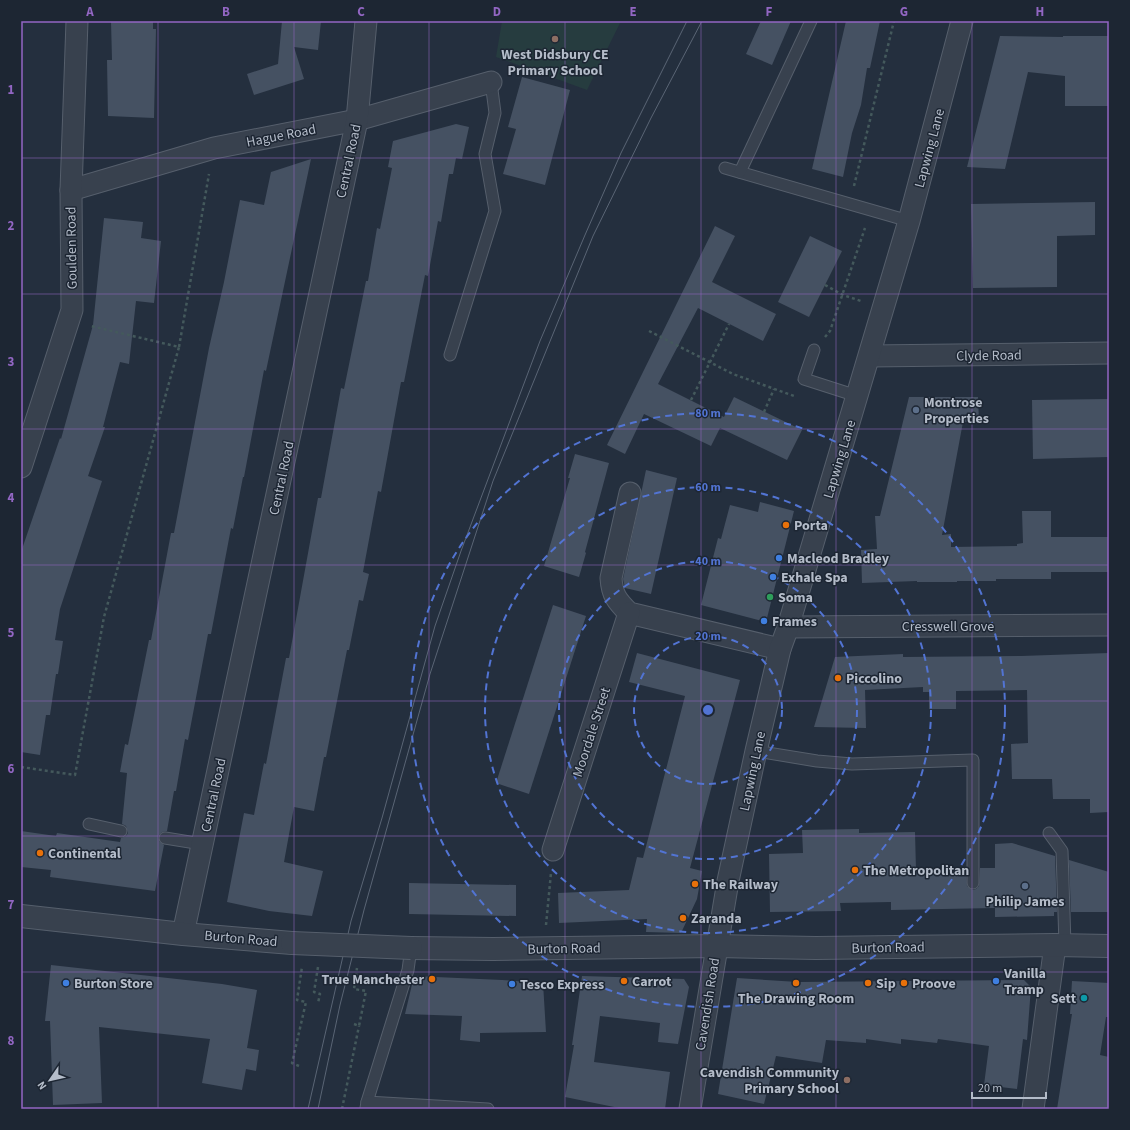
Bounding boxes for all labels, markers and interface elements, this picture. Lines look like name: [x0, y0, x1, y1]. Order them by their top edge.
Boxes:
text: A: [85, 3, 94, 21]
text: B: [222, 3, 230, 21]
text: C: [357, 3, 365, 21]
text: D: [493, 3, 501, 21]
text: E: [629, 3, 637, 21]
text: F: [766, 3, 773, 21]
text: G: [900, 3, 908, 21]
text: H: [1036, 3, 1044, 21]
marker: West Didsbury CE Primary School: [550, 34, 560, 44]
place label: West Didsbury CE Primary School: [501, 45, 609, 81]
text: 1: [8, 81, 15, 99]
street label: Lapwing Lane: [910, 106, 950, 190]
street label: Hague Road: [245, 119, 318, 153]
street label: Central Road: [331, 122, 367, 200]
street label: Goulden Road: [61, 206, 83, 289]
text: 2: [8, 217, 15, 235]
street label: Clyde Road: [956, 345, 1022, 367]
text: 3: [8, 353, 15, 371]
place label: Montrose Properties: [924, 393, 989, 429]
text: 80 m: [695, 405, 721, 422]
marker: Montrose Properties: [911, 405, 921, 415]
street label: Lapwing Lane: [819, 418, 861, 501]
street label: Central Road: [264, 439, 300, 517]
text: 60 m: [695, 479, 721, 496]
text: 4: [8, 489, 15, 507]
place label: Porta: [794, 516, 828, 536]
marker: Porta: [781, 520, 791, 530]
place label: Macleod Bradley: [787, 549, 890, 569]
text: 40 m: [695, 553, 721, 570]
marker: Macleod Bradley: [774, 553, 784, 563]
place label: Exhale Spa: [781, 568, 848, 588]
marker: Exhale Spa: [768, 572, 778, 582]
place label: Soma: [778, 588, 813, 608]
marker: Soma: [765, 592, 775, 602]
place label: Frames: [772, 612, 817, 632]
marker: Frames: [759, 616, 769, 626]
street label: Cresswell Grove: [902, 617, 994, 637]
text: 5: [8, 624, 15, 642]
text: 20 m: [695, 628, 721, 645]
place label: Piccolino: [846, 669, 902, 689]
marker: Piccolino: [833, 673, 843, 683]
street label: Moordale Street: [568, 685, 616, 780]
centre of rings: [701, 703, 715, 717]
street label: Lapwing Lane: [735, 729, 771, 813]
street label: Central Road: [196, 756, 232, 834]
text: 6: [8, 760, 15, 778]
place label: Continental: [48, 844, 121, 864]
marker: Continental: [35, 848, 45, 858]
place label: The Metropolitan: [863, 861, 969, 881]
marker: The Metropolitan: [850, 865, 860, 875]
place label: The Railway: [703, 875, 779, 895]
marker: The Railway: [690, 879, 700, 889]
marker: Philip James: [1020, 881, 1030, 891]
place label: Philip James: [986, 892, 1064, 912]
text: 7: [8, 896, 15, 914]
place label: Zaranda: [691, 909, 742, 929]
marker: Zaranda: [678, 913, 688, 923]
street label: Burton Road: [204, 926, 278, 952]
street label: Burton Road: [851, 937, 925, 959]
street label: Burton Road: [527, 938, 601, 960]
street label: Cavendish Road: [691, 956, 725, 1052]
place label: Vanilla Tramp: [1003, 964, 1046, 1000]
place label: True Manchester: [322, 970, 424, 990]
place label: Carrot: [632, 972, 672, 992]
place label: Burton Store: [74, 974, 153, 994]
marker: True Manchester: [427, 974, 437, 984]
place label: Sip: [876, 974, 896, 994]
place label: Proove: [912, 974, 956, 994]
place label: Tesco Express: [520, 975, 604, 995]
marker: Carrot: [619, 976, 629, 986]
marker: Vanilla Tramp: [991, 976, 1001, 986]
marker: Burton Store: [61, 978, 71, 988]
marker: The Drawing Room: [791, 978, 801, 988]
marker: Sip: [863, 978, 873, 988]
marker: Proove: [899, 978, 909, 988]
marker: Tesco Express: [507, 979, 517, 989]
place label: The Drawing Room: [738, 989, 854, 1009]
place label: Sett: [1051, 989, 1077, 1009]
marker: Sett: [1079, 993, 1089, 1003]
text: 8: [8, 1032, 15, 1050]
north arrow: [30, 1060, 70, 1100]
place label: Cavendish Community Primary School: [700, 1063, 840, 1099]
scale bar: [972, 1074, 1046, 1100]
marker: Cavendish Community Primary School: [842, 1075, 852, 1085]
text: N: [34, 1078, 50, 1093]
text: 20 m: [978, 1080, 1002, 1097]

